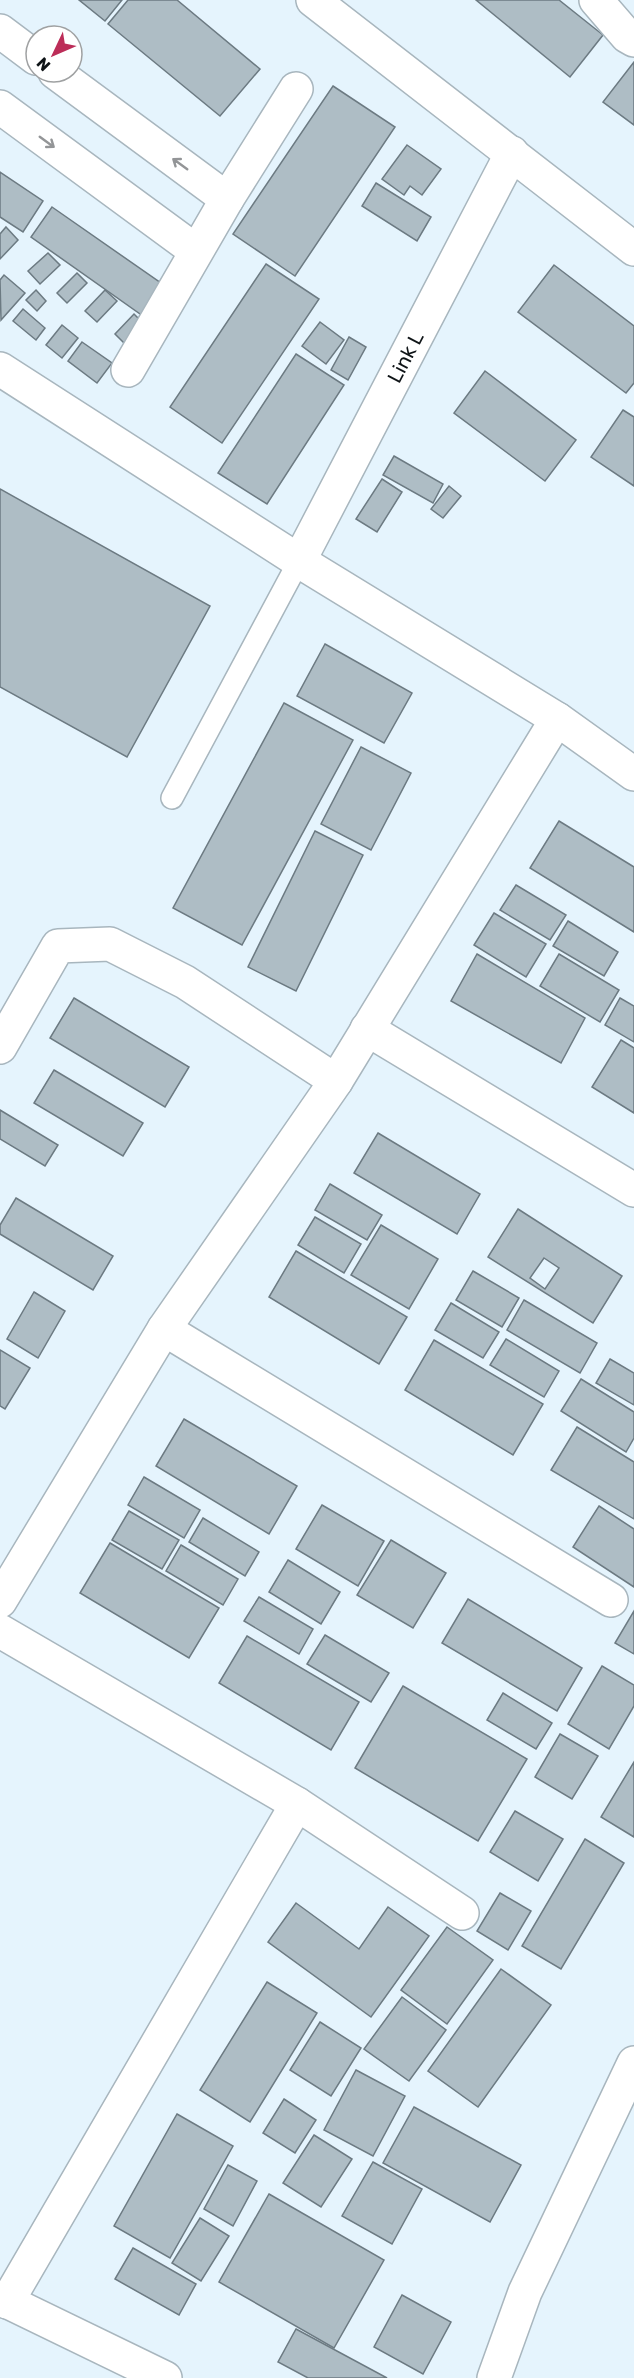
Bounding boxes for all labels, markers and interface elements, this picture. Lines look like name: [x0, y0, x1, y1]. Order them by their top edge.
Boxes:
north arrow: [24, 24, 84, 84]
text: N: [33, 53, 54, 75]
one-way arrow: [39, 136, 55, 148]
one-way arrow: [172, 158, 188, 170]
street label: Link L: [382, 327, 429, 387]

